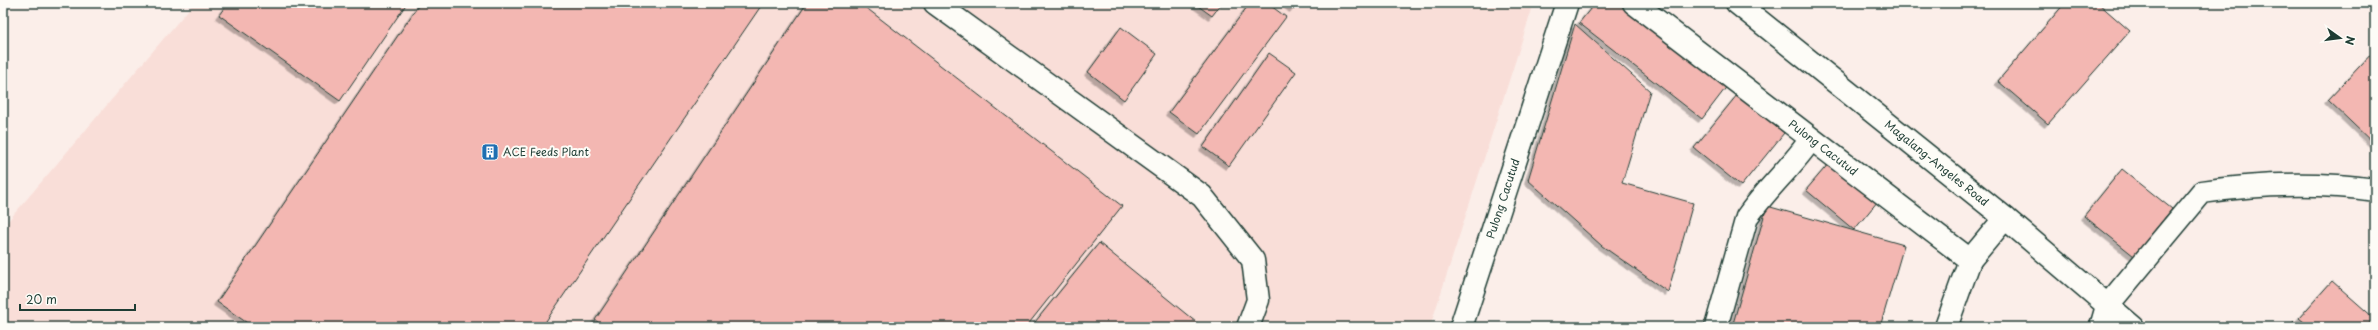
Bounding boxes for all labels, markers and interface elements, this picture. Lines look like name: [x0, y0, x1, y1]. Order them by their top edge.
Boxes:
north arrow: [2320, 18, 2360, 58]
text: N: [2341, 34, 2359, 47]
street label: Pulong Cacutud: [1785, 115, 1862, 179]
street label: Magalang-Angeles Road: [1881, 116, 1993, 210]
building icon: ACE Feeds Plant: [480, 142, 500, 162]
place label: ACE Feeds Plant: [503, 143, 589, 160]
street label: Pulong Cacutud: [1481, 156, 1524, 241]
scale bar: [20, 286, 135, 312]
text: 20 m: [26, 290, 57, 308]

